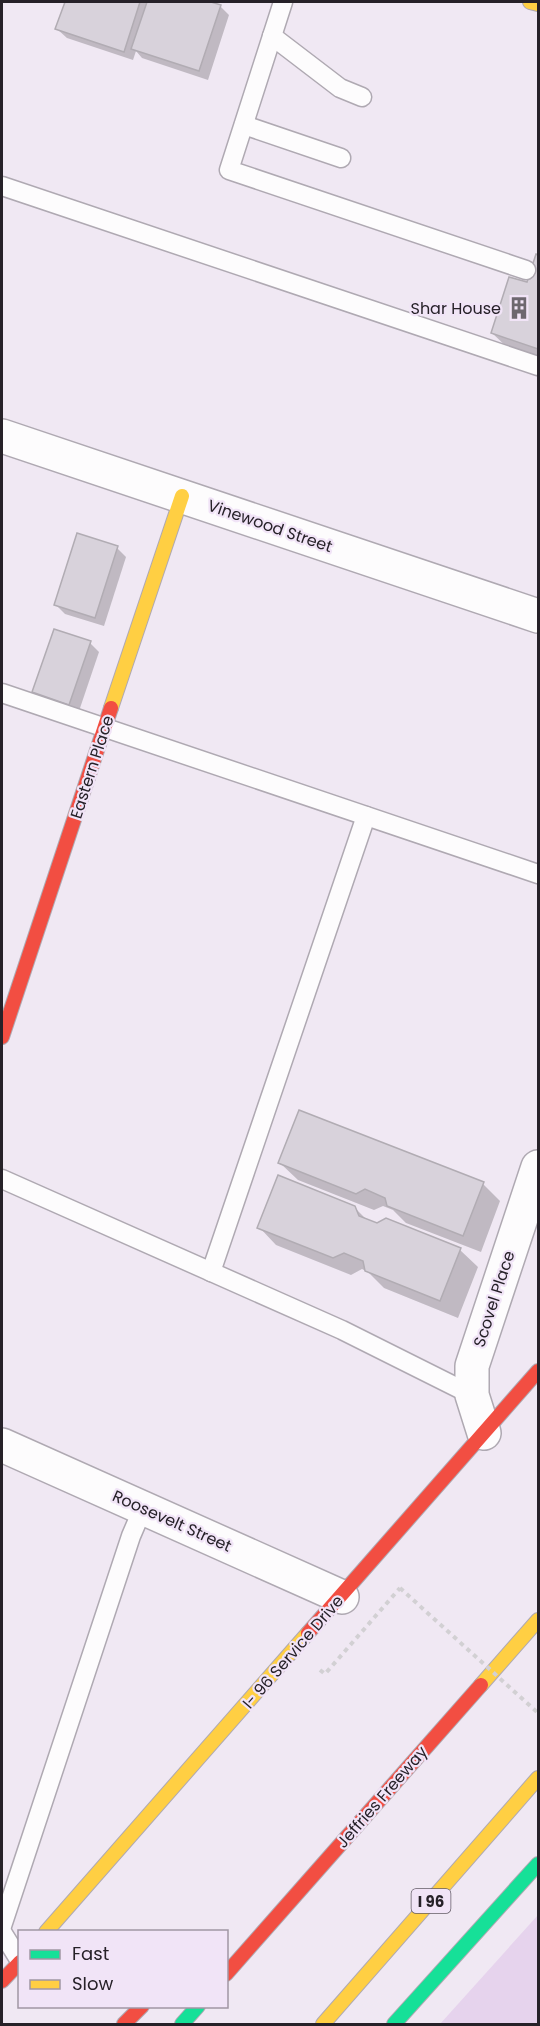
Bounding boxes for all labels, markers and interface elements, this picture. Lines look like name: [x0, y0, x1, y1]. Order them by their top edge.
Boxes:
building icon: Shar House: [506, 295, 532, 321]
place label: Shar House: [410, 297, 501, 320]
street label: Vinewood Street: [205, 494, 336, 558]
street label: Eastern Place: [64, 712, 120, 822]
street label: Scovel Place: [468, 1248, 520, 1350]
street label: Roosevelt Street: [109, 1484, 235, 1558]
street label: I- 96 Service Drive: [237, 1590, 349, 1714]
street label: Jeffries Freeway: [331, 1741, 433, 1853]
road number: I 96: [412, 1889, 450, 1913]
legend: [18, 1930, 228, 2008]
text: Fast: [72, 1941, 109, 1966]
text: Slow: [72, 1971, 114, 1996]

